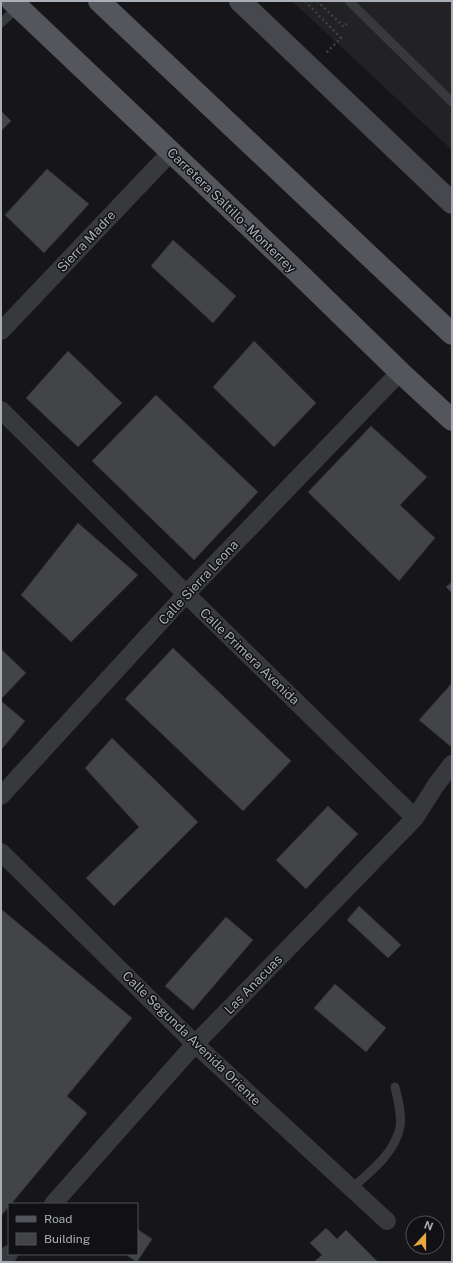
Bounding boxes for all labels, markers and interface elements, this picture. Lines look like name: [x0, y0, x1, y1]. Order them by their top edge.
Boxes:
street label: Carretera Saltillo - Monterrey: [164, 145, 299, 276]
street label: Sierra Madre: [54, 208, 119, 275]
street label: Calle Sierra Leona: [155, 537, 241, 628]
street label: Calle Primera Avenida: [197, 605, 302, 708]
street label: Las Anacuas: [221, 952, 285, 1017]
street label: Calle Segunda Avenida Oriente: [119, 968, 264, 1109]
legend: [8, 1203, 138, 1255]
text: Road: [44, 1212, 72, 1226]
north arrow: [405, 1215, 445, 1255]
text: N: [422, 1219, 435, 1233]
text: Building: [44, 1232, 90, 1246]

